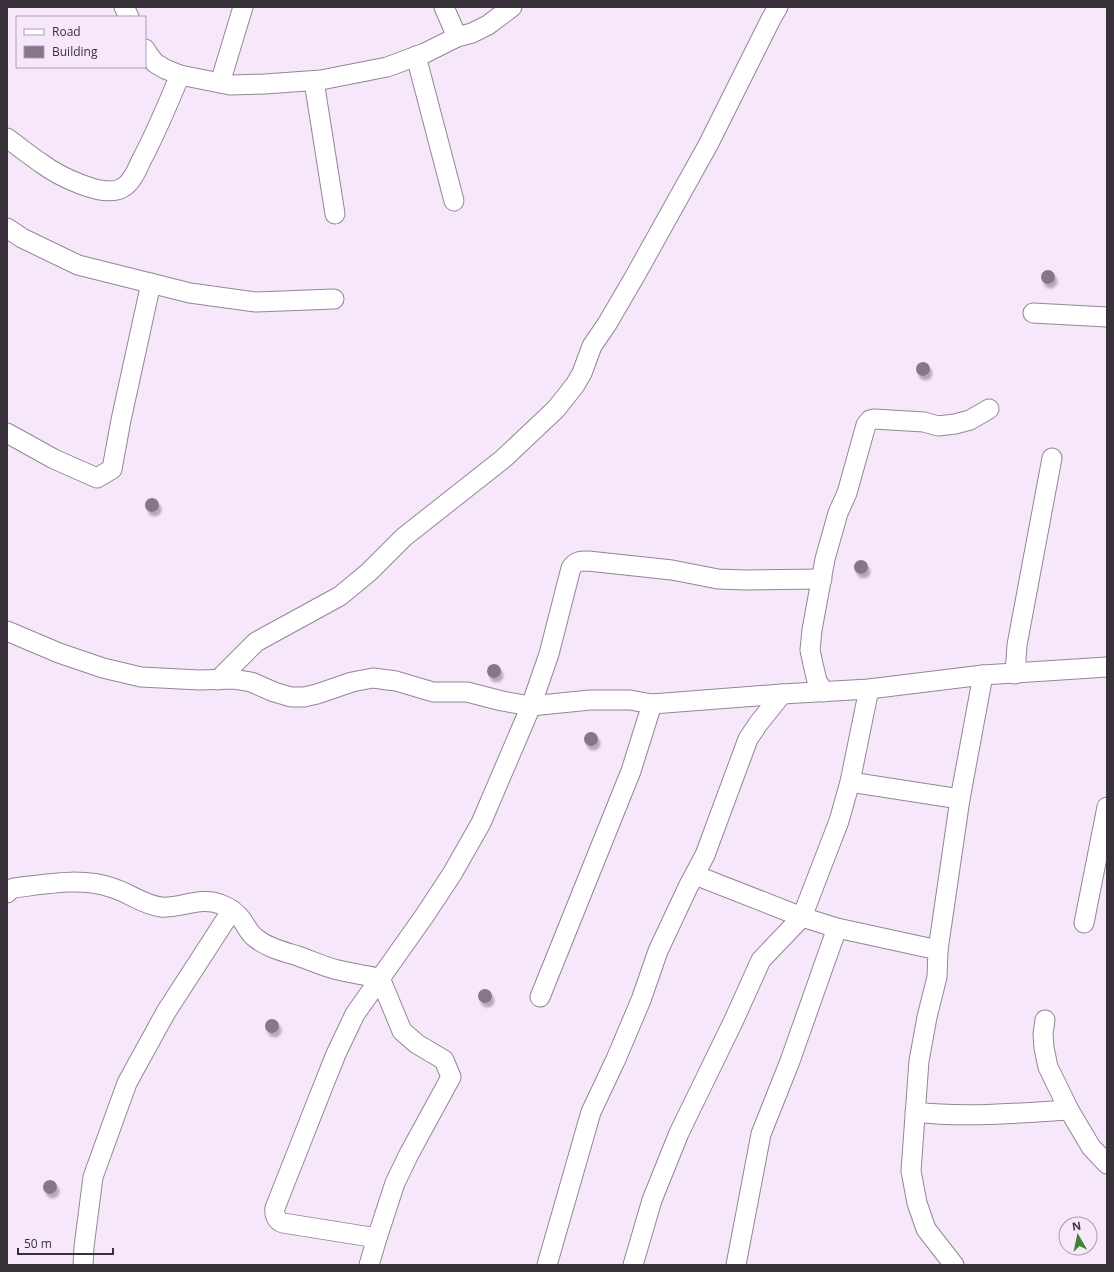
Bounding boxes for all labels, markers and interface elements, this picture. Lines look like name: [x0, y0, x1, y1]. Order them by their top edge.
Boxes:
legend: [16, 16, 146, 68]
text: Road: [52, 23, 81, 40]
text: Building: [52, 43, 98, 60]
north arrow: [1058, 1216, 1098, 1256]
text: N: [1071, 1218, 1082, 1234]
scale bar: [18, 1230, 113, 1256]
text: 50 m: [24, 1235, 52, 1252]

